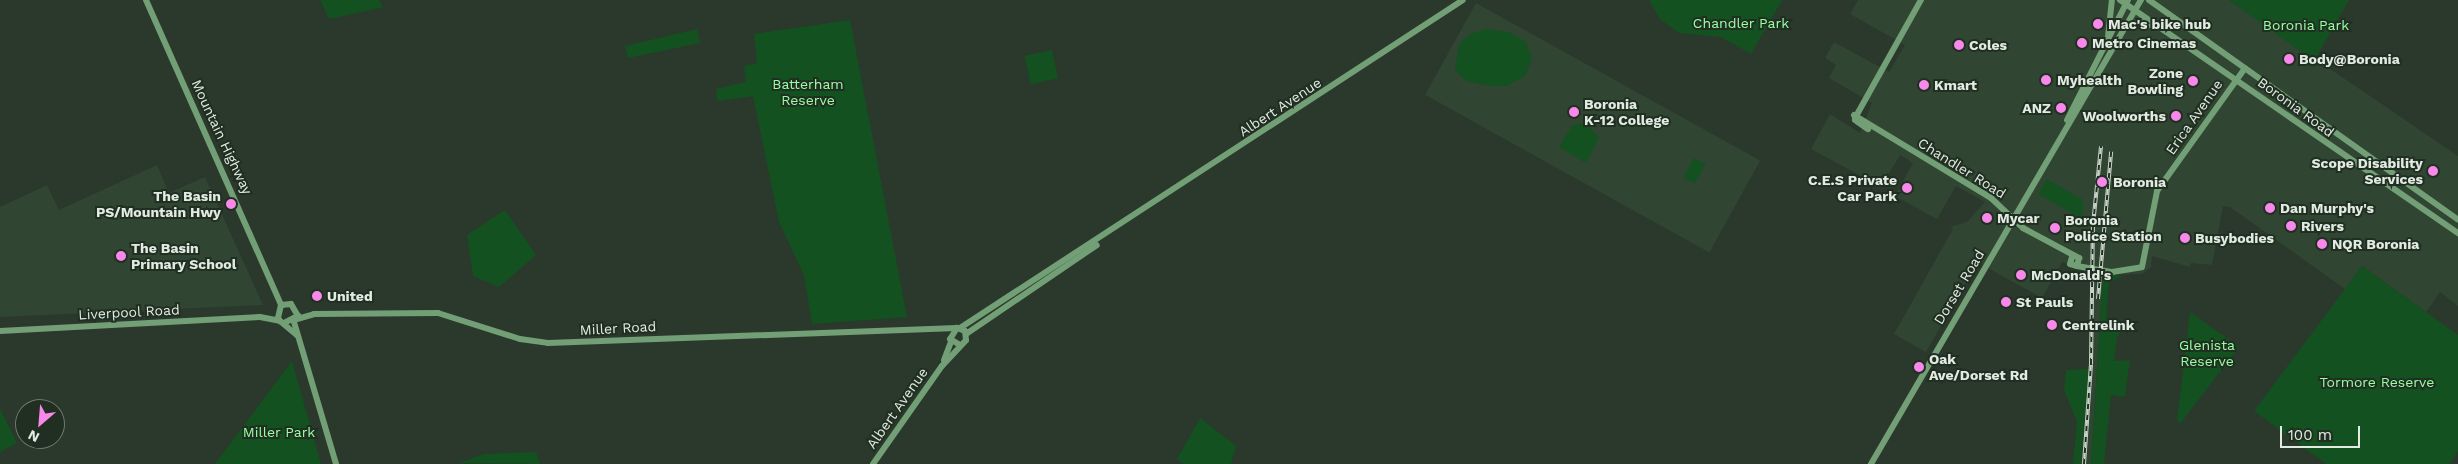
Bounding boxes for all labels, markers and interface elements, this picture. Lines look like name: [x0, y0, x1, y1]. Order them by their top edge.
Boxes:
park label: Chandler Park: [1693, 15, 1789, 31]
place label: Mac's bike hub: [2108, 16, 2211, 32]
park label: Boronia Park: [2263, 17, 2349, 33]
marker: Mac's bike hub: [2092, 18, 2104, 30]
place label: Metro Cinemas: [2092, 35, 2196, 51]
place label: Coles: [1969, 37, 2007, 53]
marker: Metro Cinemas: [2076, 37, 2088, 49]
marker: Coles: [1953, 39, 1965, 51]
place label: Body@Boronia: [2299, 51, 2400, 67]
marker: Body@Boronia: [2283, 53, 2295, 65]
place label: Zone Bowling: [2127, 65, 2183, 98]
place label: Myhealth: [2057, 72, 2122, 88]
marker: Myhealth: [2039, 73, 2053, 87]
street label: Albert Avenue: [1235, 74, 1325, 140]
street label: Boronia Road: [2254, 74, 2338, 140]
marker: Zone Bowling: [2187, 75, 2199, 87]
park label: Batterham Reserve: [772, 76, 844, 108]
street label: Erica Avenue: [2162, 76, 2226, 158]
street label: Mountain Highway: [188, 77, 256, 197]
place label: Kmart: [1934, 77, 1977, 93]
marker: Kmart: [1918, 79, 1930, 91]
place label: Boronia K-12 College: [1584, 96, 1669, 128]
place label: ANZ: [2022, 100, 2051, 116]
marker: ANZ: [2055, 102, 2067, 114]
marker: Boronia K-12 College: [1568, 106, 1580, 118]
place label: Woolworths: [2083, 108, 2166, 124]
marker: Woolworths: [2170, 110, 2182, 122]
street label: Chandler Road: [1915, 134, 2009, 202]
place label: Scope Disability Services: [2312, 155, 2423, 188]
marker: Scope Disability Services: [2427, 165, 2439, 177]
place label: C.E.S Private Car Park: [1808, 172, 1897, 204]
place label: Boronia: [2113, 174, 2166, 190]
marker: Boronia: [2095, 175, 2109, 189]
marker: C.E.S Private Car Park: [1901, 182, 1913, 194]
place label: The Basin PS/Mountain Hwy: [96, 188, 221, 220]
marker: The Basin PS/Mountain Hwy: [225, 198, 237, 210]
place label: Dan Murphy's: [2280, 200, 2374, 216]
marker: Dan Murphy's: [2264, 202, 2276, 214]
place label: Mycar: [1997, 210, 2040, 226]
marker: Mycar: [1981, 212, 1993, 224]
place label: Boronia Police Station: [2065, 212, 2162, 244]
place label: Rivers: [2301, 218, 2344, 234]
marker: Rivers: [2285, 220, 2297, 232]
marker: Boronia Police Station: [2049, 222, 2061, 234]
place label: Busybodies: [2195, 230, 2274, 246]
marker: Busybodies: [2179, 232, 2191, 244]
place label: NQR Boronia: [2332, 236, 2419, 252]
marker: NQR Boronia: [2316, 238, 2328, 250]
place label: The Basin Primary School: [131, 240, 237, 272]
street label: Dorset Road: [1930, 247, 1988, 327]
marker: The Basin Primary School: [115, 250, 127, 262]
place label: McDonald's: [2031, 267, 2111, 283]
marker: McDonald's: [2015, 269, 2027, 281]
place label: United: [327, 288, 373, 304]
marker: United: [311, 290, 323, 302]
place label: St Pauls: [2016, 294, 2073, 310]
marker: St Pauls: [2000, 296, 2012, 308]
street label: Liverpool Road: [78, 301, 180, 323]
place label: Centrelink: [2062, 317, 2134, 333]
street label: Miller Road: [579, 318, 657, 338]
marker: Centrelink: [2046, 319, 2058, 331]
park label: Glenista Reserve: [2179, 337, 2235, 370]
place label: Oak Ave/Dorset Rd: [1929, 351, 2028, 384]
marker: Oak Ave/Dorset Rd: [1913, 361, 1925, 373]
street label: Albert Avenue: [863, 364, 931, 452]
park label: Tormore Reserve: [2320, 374, 2434, 390]
north arrow: [15, 399, 65, 449]
scale bar: [2283, 416, 2363, 448]
park label: Miller Park: [243, 424, 315, 440]
text: 100 m: [2288, 426, 2332, 444]
text: N: [25, 427, 42, 446]

